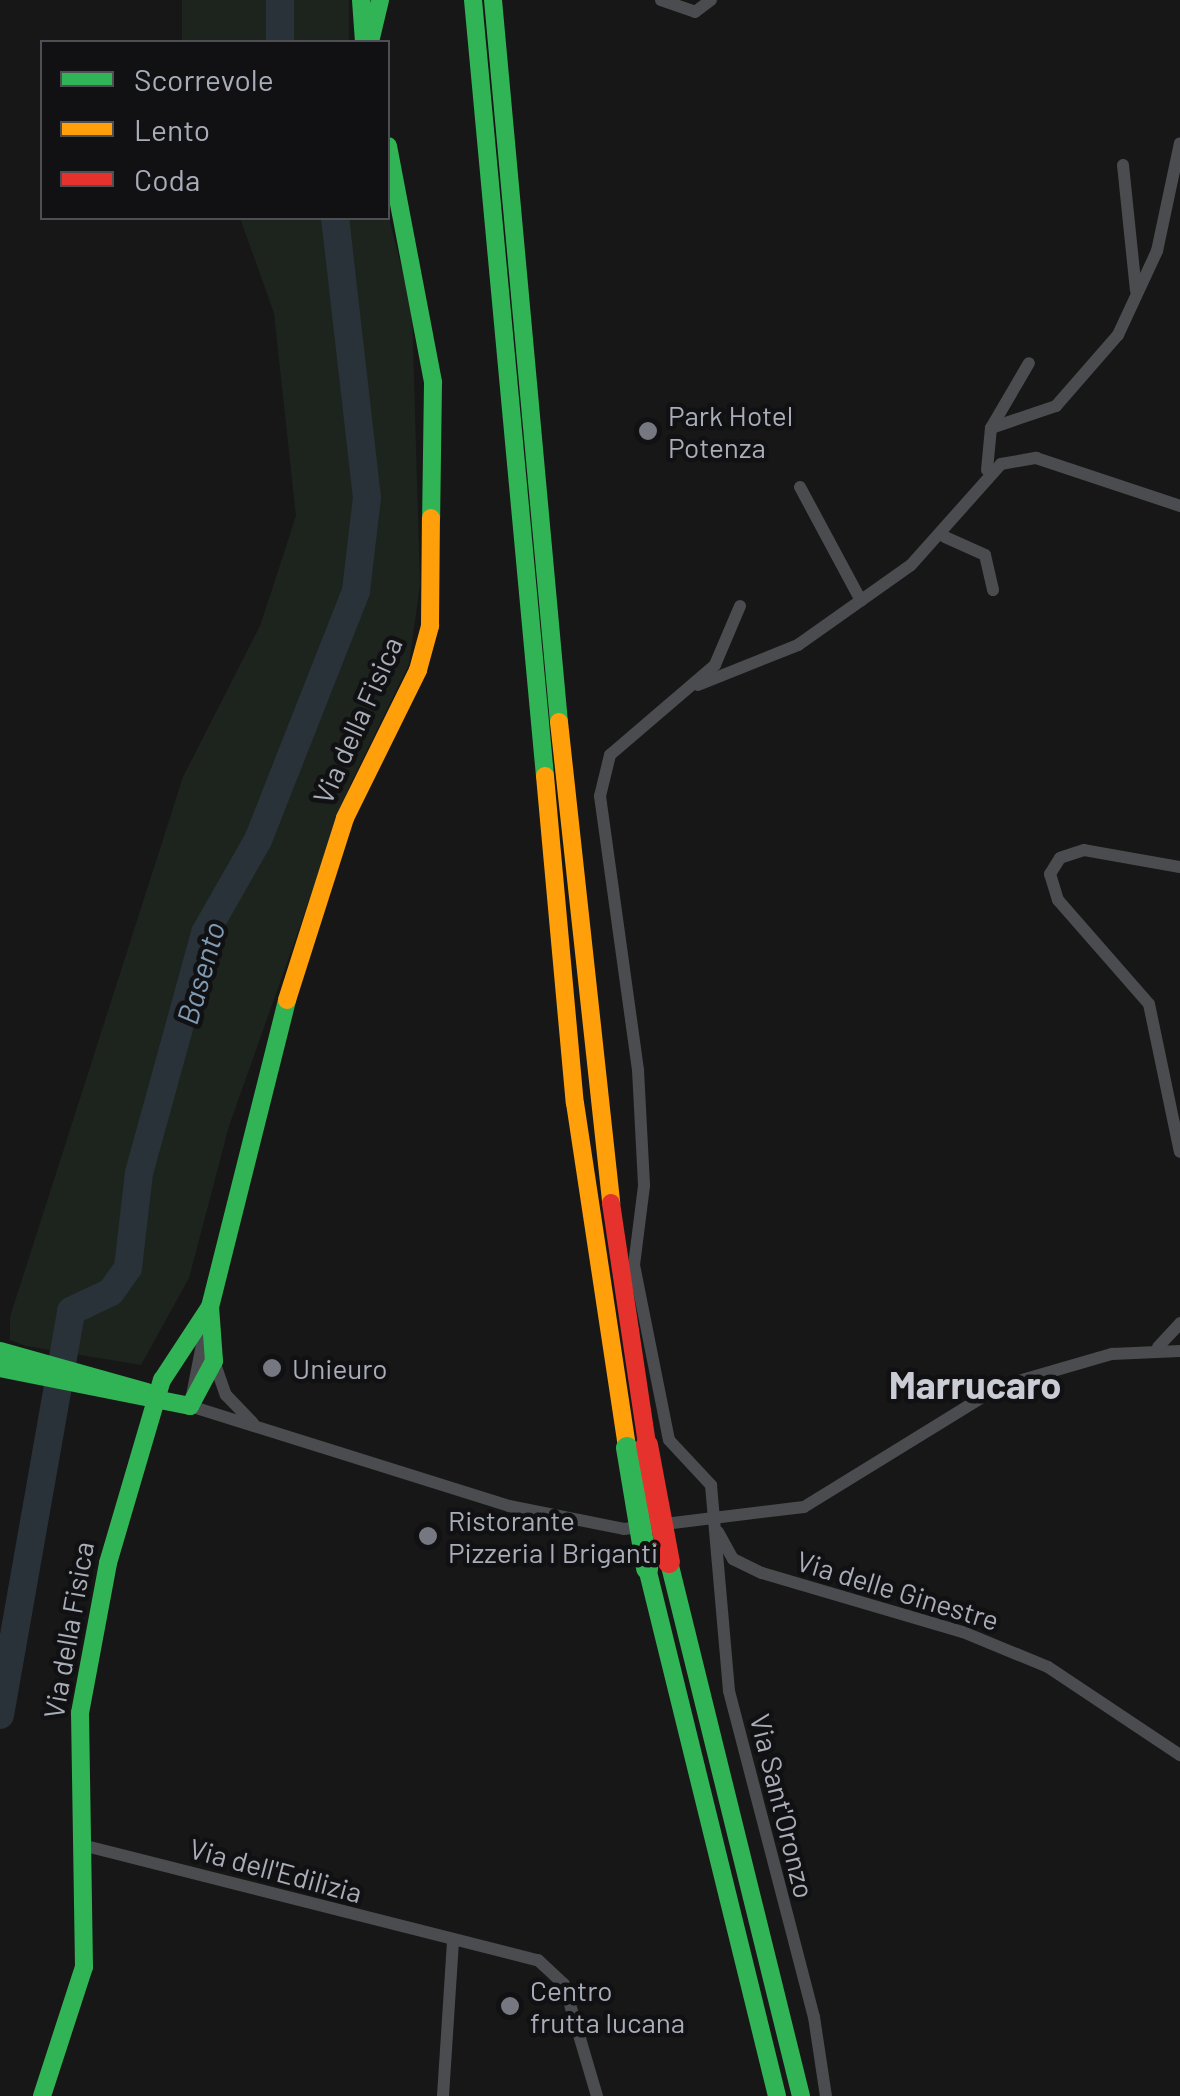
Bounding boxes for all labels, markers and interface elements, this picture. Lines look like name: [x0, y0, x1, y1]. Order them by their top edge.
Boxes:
legend: [40, 40, 390, 220]
text: Scorrevole: [134, 61, 274, 97]
text: Lento: [134, 111, 210, 147]
text: Coda: [134, 161, 200, 197]
place label: Park Hotel Potenza: [668, 398, 793, 464]
marker: Park Hotel Potenza: [637, 420, 659, 442]
street label: Via della Fisica: [305, 631, 409, 809]
water label: Basento: [168, 918, 232, 1028]
place label: Unieuro: [292, 1351, 388, 1385]
marker: Unieuro: [261, 1357, 283, 1379]
district label: Marrucaro: [889, 1362, 1061, 1408]
place label: Ristorante Pizzeria I Briganti: [448, 1503, 658, 1569]
marker: Ristorante Pizzeria I Briganti: [417, 1525, 439, 1547]
street label: Via della Fisica: [36, 1539, 100, 1721]
street label: Via delle Ginestre: [793, 1543, 1003, 1637]
street label: Via Sant'Oronzo: [744, 1710, 822, 1902]
street label: Via dell'Edilizia: [186, 1831, 366, 1909]
place label: Centro frutta lucana: [530, 1973, 685, 2039]
marker: Centro frutta lucana: [499, 1995, 521, 2017]

